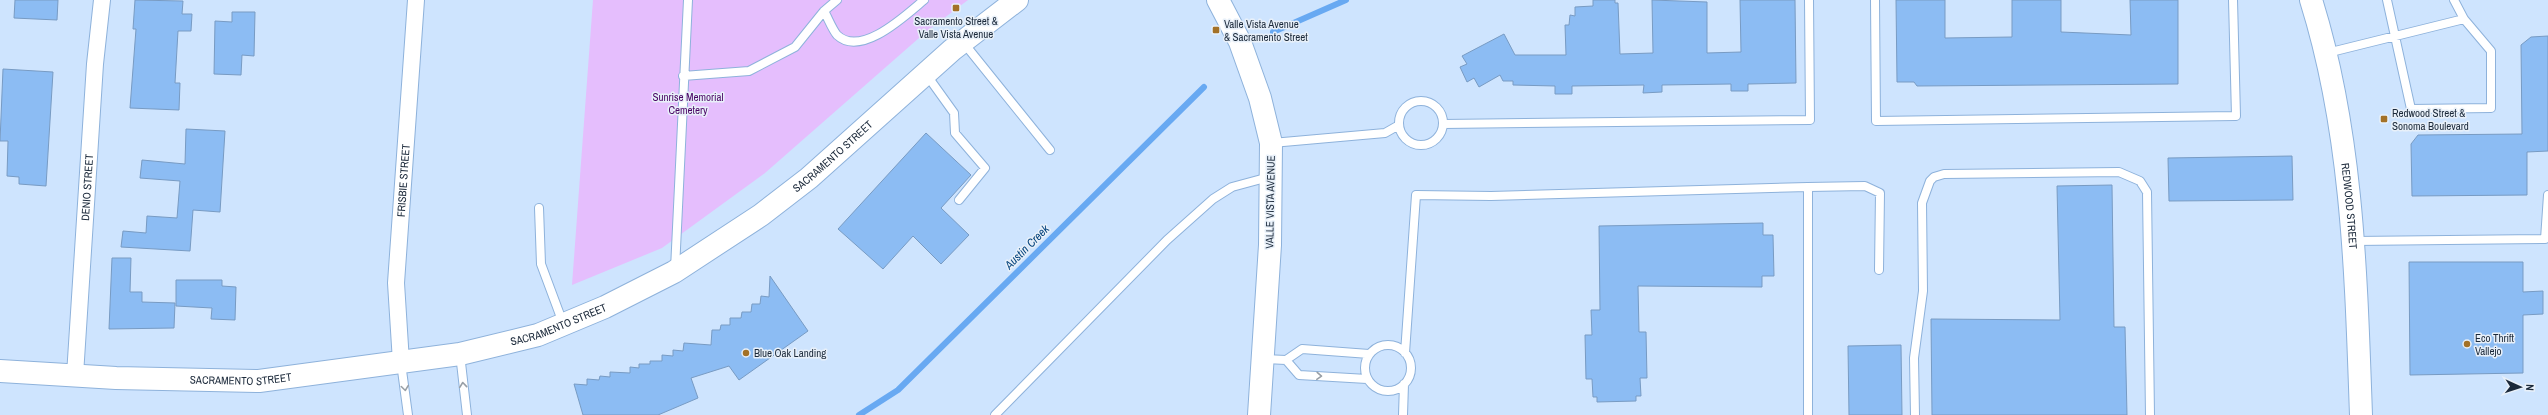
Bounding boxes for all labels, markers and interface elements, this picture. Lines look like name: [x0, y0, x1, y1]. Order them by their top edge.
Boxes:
marker: Sacramento Street & Valle Vista Avenue: [951, 3, 961, 13]
place label: Sacramento Street & Valle Vista Avenue: [914, 14, 998, 41]
place label: Valle Vista Avenue & Sacramento Street: [1224, 17, 1308, 44]
marker: Valle Vista Avenue & Sacramento Street: [1211, 25, 1221, 35]
park label: Sunrise Memorial Cemetery: [652, 90, 724, 117]
place label: Redwood Street & Sonoma Boulevard: [2392, 106, 2469, 133]
marker: Redwood Street & Sonoma Boulevard: [2379, 114, 2389, 124]
street label: SACRAMENTO STREET: [790, 117, 876, 195]
street label: FRISBIE STREET: [394, 143, 413, 217]
street label: DENIO STREET: [78, 153, 96, 221]
street label: VALLE VISTA AVENUE: [1262, 155, 1278, 249]
street label: REDWOOD STREET: [2338, 162, 2360, 250]
water label: Austin Creek: [1001, 220, 1054, 273]
street label: SACRAMENTO STREET: [509, 300, 609, 348]
place label: Eco Thrift Vallejo: [2475, 331, 2514, 358]
marker: Eco Thrift Vallejo: [2462, 339, 2472, 349]
place label: Blue Oak Landing: [754, 346, 826, 360]
marker: Blue Oak Landing: [741, 348, 751, 358]
north arrow: [2500, 367, 2540, 407]
street label: SACRAMENTO STREET: [190, 370, 293, 388]
one-way arrow: [1316, 372, 1322, 380]
one-way arrow: [459, 382, 468, 388]
text: N: [2523, 384, 2537, 391]
one-way arrow: [400, 385, 409, 391]

